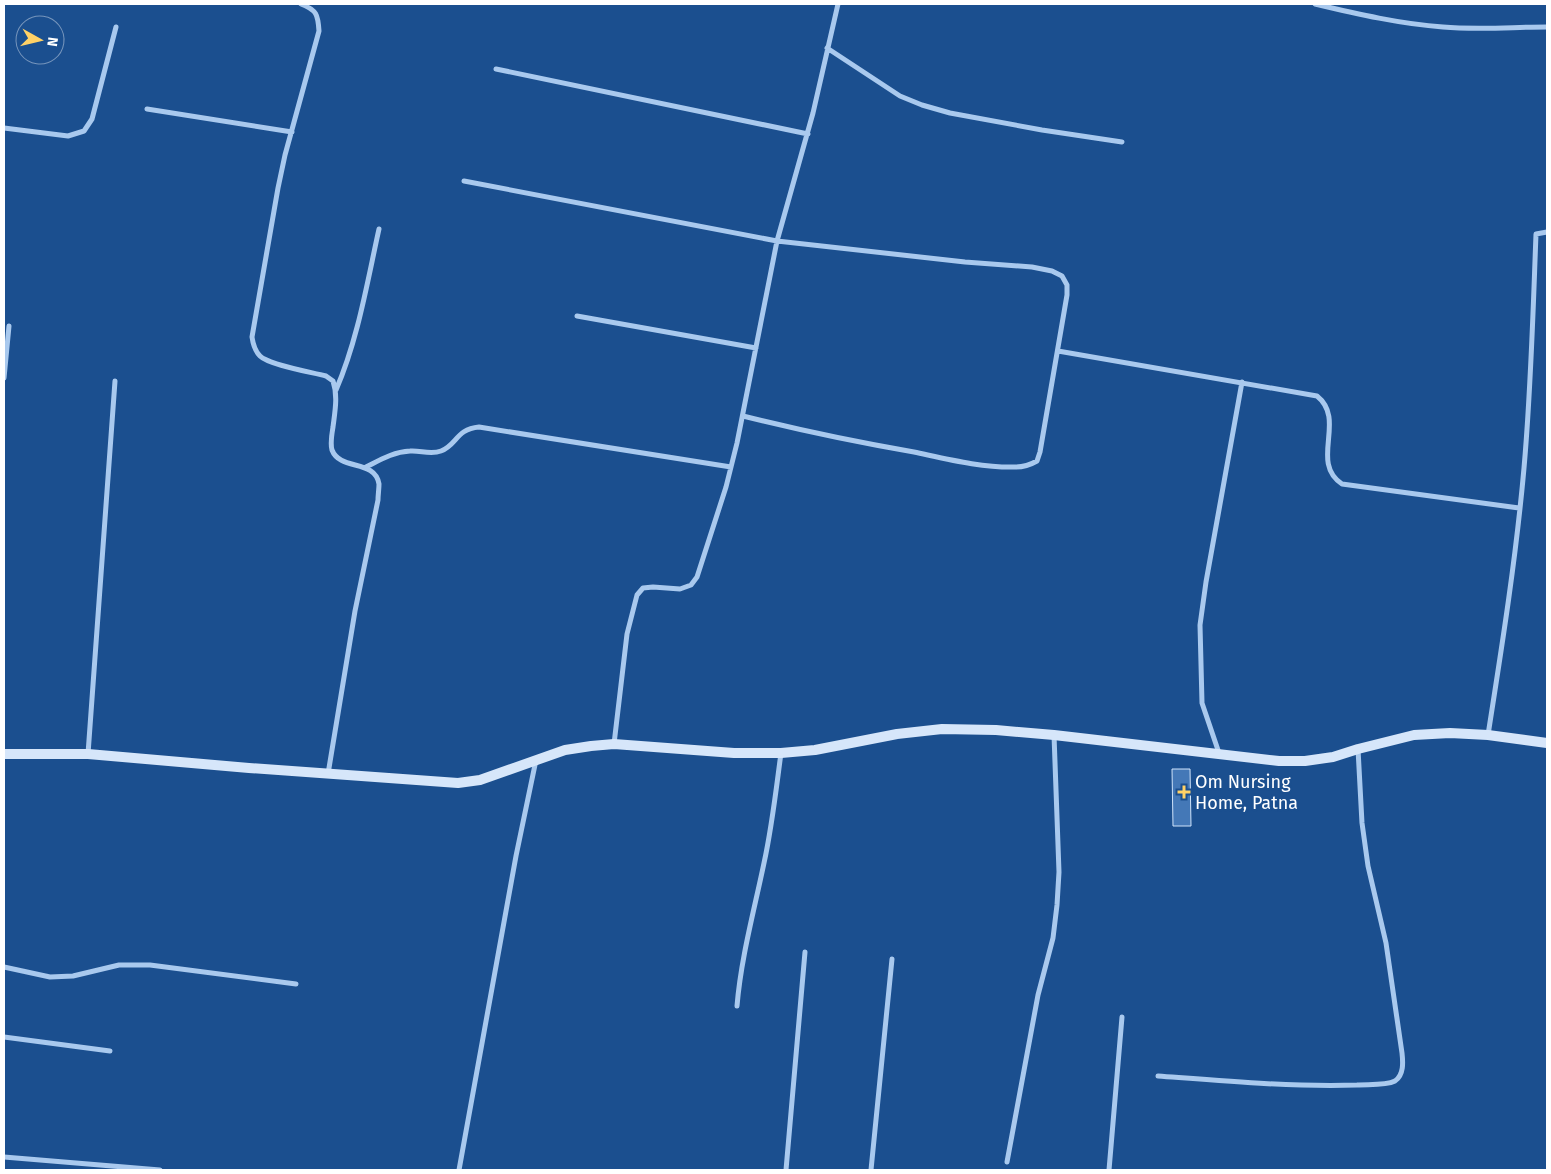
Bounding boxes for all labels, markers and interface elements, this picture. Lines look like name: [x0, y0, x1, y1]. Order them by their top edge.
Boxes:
north arrow: [15, 15, 65, 65]
text: N: [43, 36, 61, 48]
place label: Om Nursing Home, Patna: [1195, 771, 1298, 814]
marker: Om Nursing Home, Patna: [1177, 785, 1191, 799]

